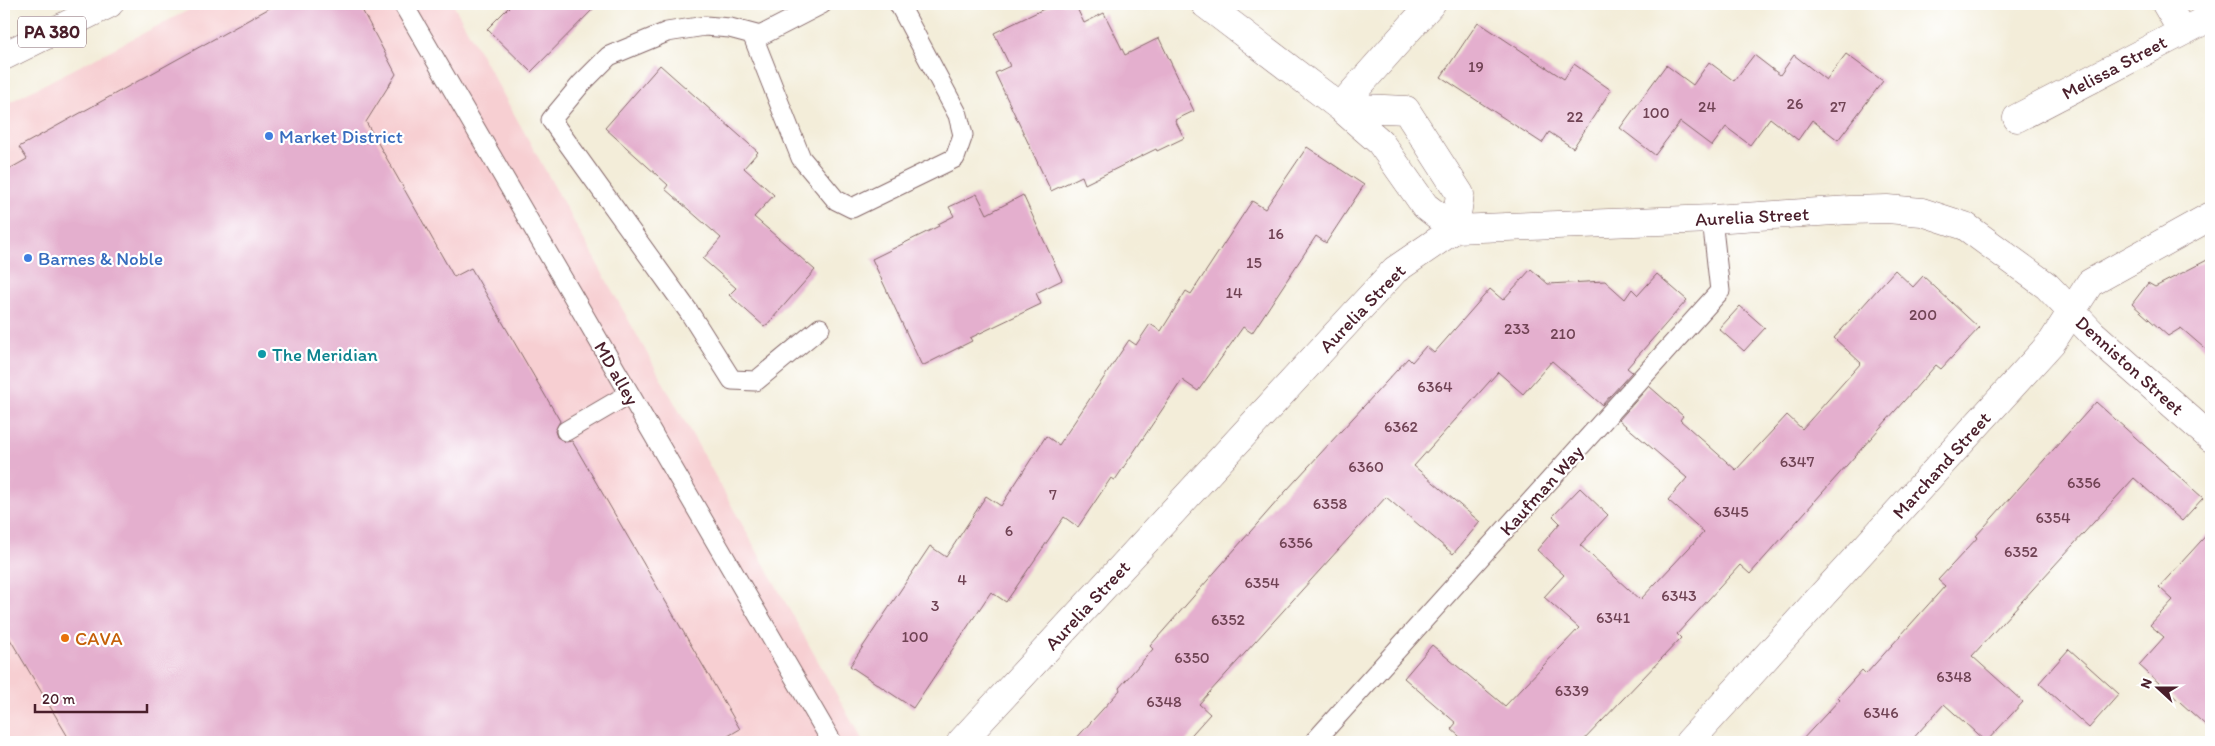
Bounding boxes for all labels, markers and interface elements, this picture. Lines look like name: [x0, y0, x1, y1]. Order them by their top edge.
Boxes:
road number: PA 380: [18, 16, 86, 48]
street label: Melissa Street: [2058, 30, 2171, 105]
house number: 19: [1468, 57, 1484, 76]
house number: 26: [1787, 94, 1803, 113]
house number: 24: [1698, 97, 1716, 116]
house number: 27: [1830, 97, 1846, 116]
house number: 100: [1642, 103, 1670, 122]
house number: 22: [1567, 107, 1584, 126]
place label: Market District: [279, 125, 403, 148]
marker: Market District: [263, 130, 275, 142]
street label: Aurelia Street: [1694, 202, 1810, 231]
house number: 16: [1268, 224, 1284, 243]
place label: Barnes & Noble: [38, 247, 163, 270]
marker: Barnes & Noble: [22, 252, 34, 264]
house number: 15: [1246, 253, 1262, 272]
street label: Aurelia Street: [1314, 259, 1410, 357]
house number: 14: [1225, 283, 1243, 302]
house number: 200: [1909, 305, 1937, 324]
street label: Denniston Street: [2071, 311, 2189, 420]
house number: 233: [1504, 319, 1530, 338]
house number: 210: [1550, 324, 1576, 343]
street label: MD alley: [589, 337, 644, 409]
place label: The Meridian: [272, 343, 378, 366]
marker: The Meridian: [256, 348, 268, 360]
house number: 6364: [1417, 377, 1453, 396]
street label: Marchand Street: [1887, 407, 1995, 524]
house number: 6362: [1384, 417, 1419, 436]
street label: Kaufman Way: [1495, 440, 1588, 540]
house number: 6347: [1780, 452, 1814, 471]
house number: 6360: [1348, 457, 1384, 476]
house number: 6356: [2067, 473, 2101, 492]
house number: 7: [1049, 485, 1057, 504]
house number: 6358: [1313, 494, 1347, 513]
house number: 6345: [1713, 502, 1749, 521]
house number: 6354: [2035, 508, 2071, 527]
house number: 6: [1005, 521, 1013, 540]
house number: 6356: [1279, 533, 1313, 552]
house number: 6352: [2004, 542, 2039, 561]
street label: Aurelia Street: [1040, 556, 1135, 655]
house number: 4: [957, 570, 967, 589]
house number: 6354: [1244, 573, 1280, 592]
house number: 6343: [1661, 586, 1697, 605]
house number: 3: [931, 596, 940, 615]
house number: 6341: [1596, 608, 1631, 627]
house number: 6352: [1211, 610, 1246, 629]
place label: CAVA: [75, 627, 123, 650]
house number: 100: [901, 627, 929, 646]
marker: CAVA: [59, 632, 71, 644]
house number: 6350: [1174, 648, 1210, 667]
north arrow: [2132, 664, 2182, 714]
house number: 6348: [1936, 667, 1972, 686]
text: N: [2137, 676, 2156, 691]
scale bar: [35, 681, 148, 713]
house number: 6339: [1555, 681, 1589, 700]
text: 20 m: [42, 690, 76, 708]
house number: 6348: [1146, 692, 1182, 711]
house number: 6346: [1863, 703, 1899, 722]

